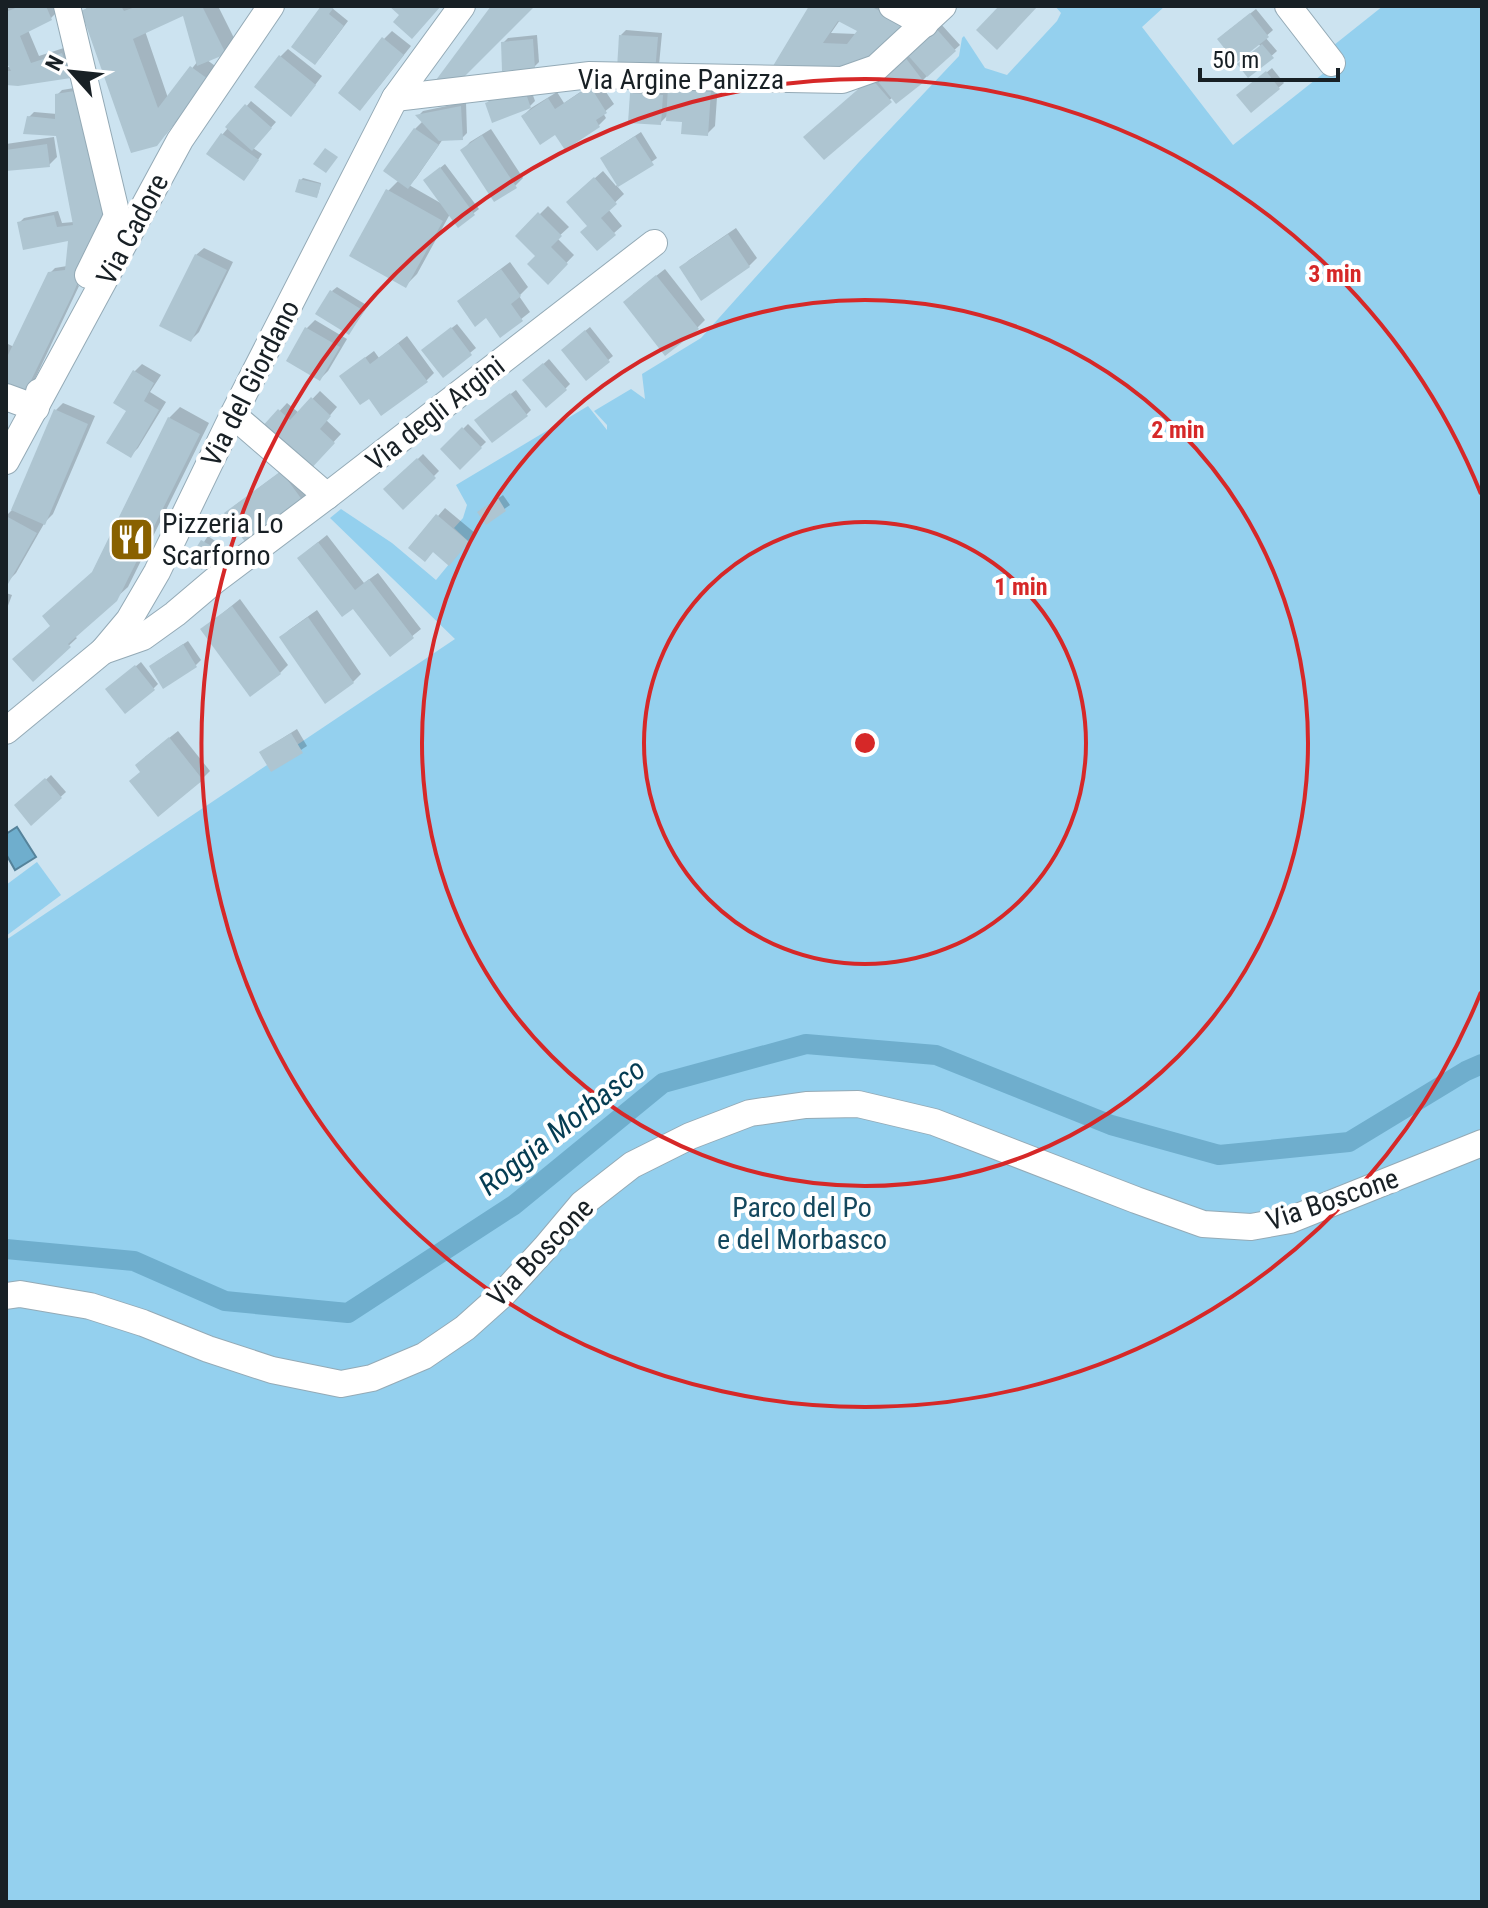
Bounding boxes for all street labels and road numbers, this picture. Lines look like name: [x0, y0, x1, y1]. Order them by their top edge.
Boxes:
street label: Via Argine Panizza: [578, 63, 784, 96]
street label: Via Cadore: [90, 168, 175, 290]
street label: Via del Giordano: [194, 295, 306, 472]
street label: Via degli Argini: [359, 349, 511, 478]
street label: Via Boscone: [1262, 1161, 1403, 1237]
street label: Via Boscone: [481, 1191, 600, 1313]

